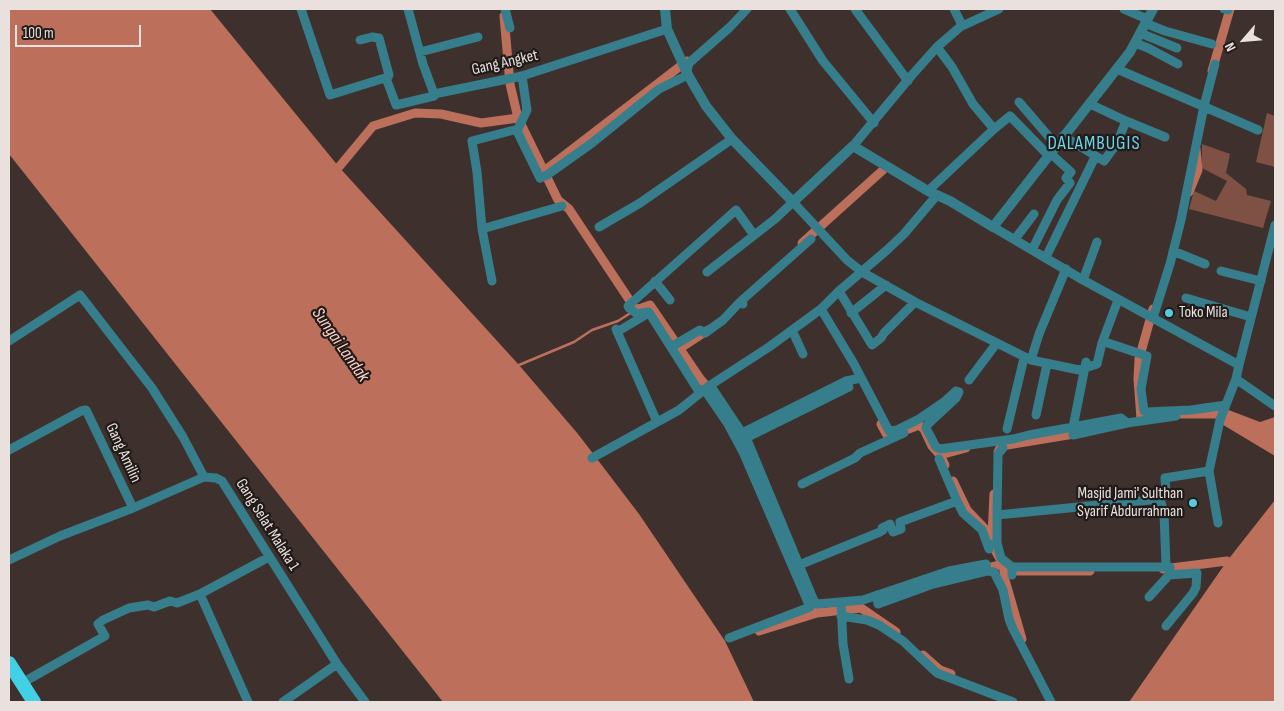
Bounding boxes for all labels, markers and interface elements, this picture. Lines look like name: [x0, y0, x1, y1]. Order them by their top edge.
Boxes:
scale bar: [18, 15, 144, 47]
north arrow: [1219, 15, 1269, 65]
text: 100 m: [23, 24, 54, 43]
text: N: [1221, 40, 1239, 54]
street label: Gang Angket: [470, 46, 540, 80]
district label: DALAMBUGIS: [1046, 133, 1142, 155]
place label: Toko Mila: [1179, 303, 1228, 323]
water label: Sungai Landak: [307, 304, 373, 386]
marker: Toko Mila: [1163, 307, 1175, 319]
street label: Gang Amilin: [101, 420, 145, 486]
street label: Gang Selat Malaka 1: [231, 475, 303, 575]
place label: Masjid Jami' Sulthan Syarif Abdurrahman: [1077, 484, 1183, 522]
marker: Masjid Jami' Sulthan Syarif Abdurrahman: [1187, 497, 1199, 509]

